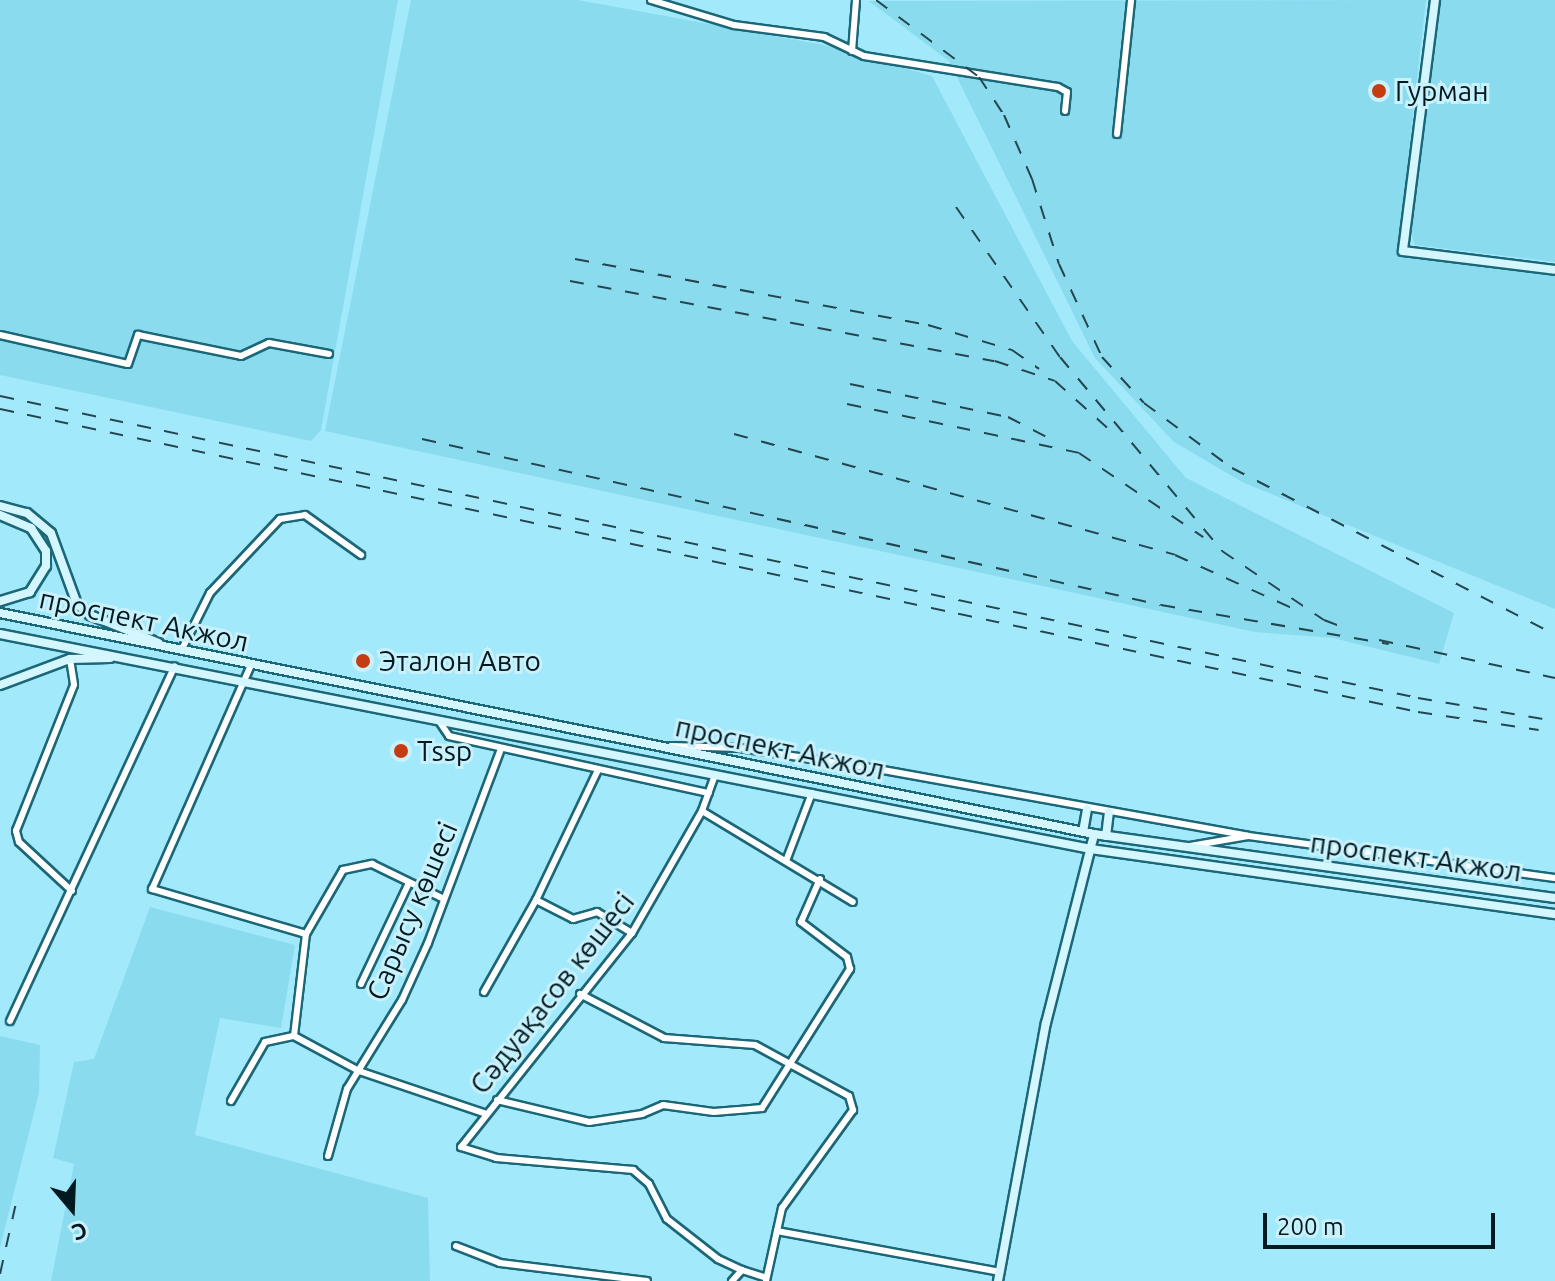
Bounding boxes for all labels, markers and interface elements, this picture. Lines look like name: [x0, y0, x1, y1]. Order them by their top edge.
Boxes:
place label: Гурман: [1395, 74, 1489, 108]
marker: Гурман: [1370, 82, 1388, 100]
street label: проспект Акжол: [36, 581, 252, 659]
place label: Эталон Авто: [379, 644, 541, 678]
marker: Эталон Авто: [354, 652, 372, 670]
street label: проспект Акжол: [672, 709, 888, 787]
place label: Tssp: [417, 734, 472, 768]
marker: Tssp: [392, 742, 410, 760]
street label: Сарысу көшесі: [359, 817, 465, 1005]
street label: проспект Акжол: [1308, 826, 1524, 888]
street label: Сәдуақасов көшесі: [463, 886, 641, 1100]
north arrow: [32, 1169, 112, 1249]
scale bar: [1267, 1197, 1499, 1247]
text: 200 m: [1277, 1213, 1344, 1240]
text: С: [69, 1218, 91, 1246]

